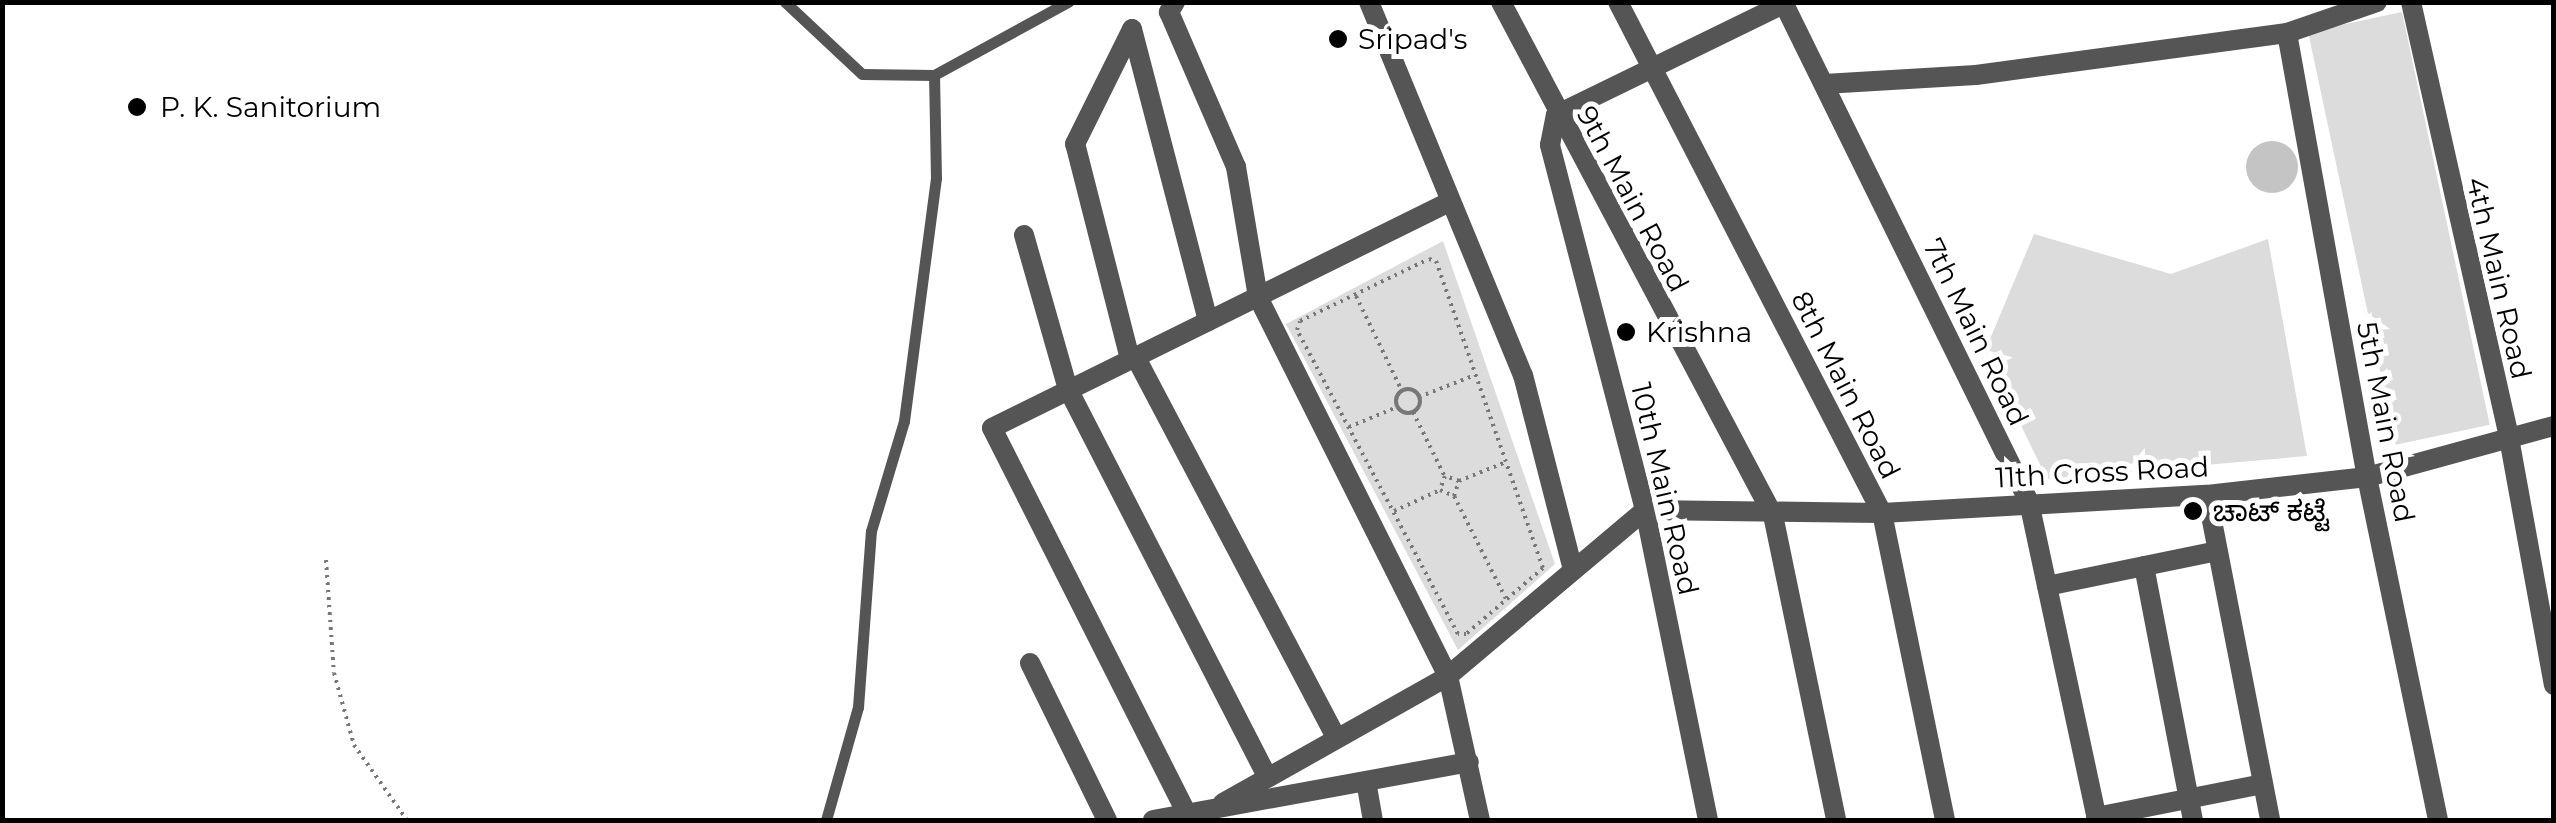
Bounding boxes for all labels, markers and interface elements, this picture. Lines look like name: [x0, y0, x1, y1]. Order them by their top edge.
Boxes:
place label: Sripad's: [1358, 22, 1467, 56]
marker: Sripad's: [1327, 28, 1349, 50]
place label: P. K. Sanitorium: [160, 90, 381, 124]
marker: P. K. Sanitorium: [124, 94, 150, 120]
street label: 9th Main Road: [1570, 101, 1696, 297]
street label: 4th Main Road: [2459, 174, 2539, 382]
street label: 7th Main Road: [1916, 233, 2036, 431]
street label: 8th Main Road: [1784, 286, 1908, 484]
place label: Krishna: [1646, 315, 1752, 349]
street label: 5th Main Road: [2350, 319, 2422, 525]
marker: Krishna: [1615, 321, 1637, 343]
street label: 10th Main Road: [1624, 380, 1706, 598]
street label: 11th Cross Road: [1994, 450, 2210, 494]
place label: ಚಾಟ್ ಕಟ್ಟೆ: [2213, 494, 2329, 528]
marker: ಚಾಟ್ ಕಟ್ಟೆ: [2182, 500, 2204, 522]

